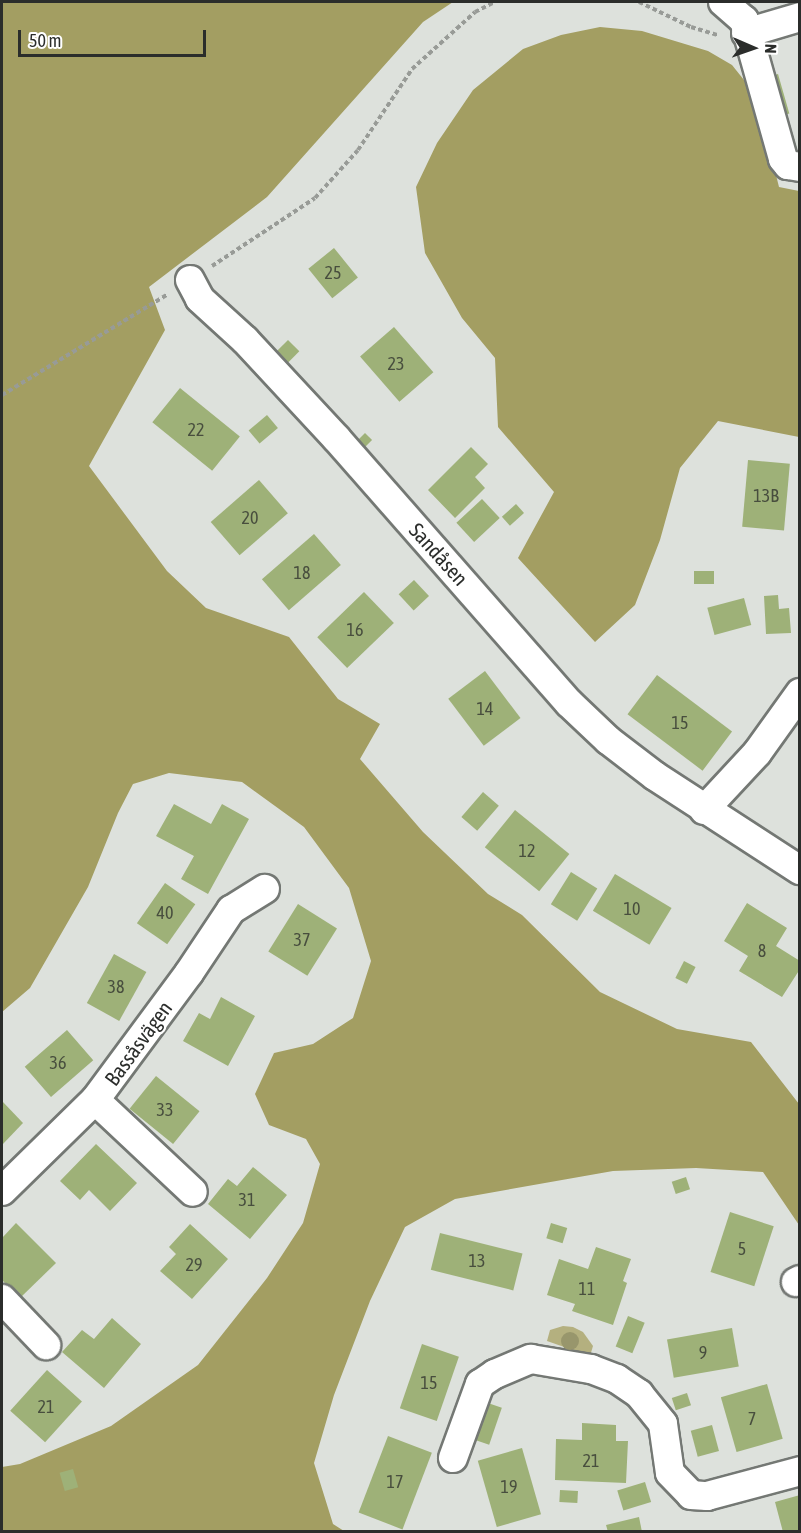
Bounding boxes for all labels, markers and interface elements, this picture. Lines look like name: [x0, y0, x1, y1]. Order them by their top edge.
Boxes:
scale bar: [21, 18, 208, 56]
north arrow: [723, 18, 783, 78]
text: 50 m: [29, 30, 61, 51]
text: N: [762, 44, 780, 54]
house number: 25: [325, 262, 341, 284]
house number: 23: [388, 353, 404, 375]
house number: 22: [188, 419, 204, 441]
house number: 13B: [753, 485, 779, 507]
house number: 20: [242, 507, 258, 529]
street label: Sandåsen: [404, 517, 474, 591]
house number: 18: [294, 562, 310, 584]
house number: 16: [347, 619, 363, 641]
house number: 14: [477, 698, 493, 720]
house number: 15: [672, 712, 688, 734]
house number: 12: [519, 840, 535, 862]
house number: 10: [624, 898, 640, 920]
house number: 40: [157, 902, 173, 924]
house number: 37: [294, 929, 310, 951]
house number: 8: [758, 940, 766, 962]
house number: 38: [108, 976, 124, 998]
street label: Bassåsvägen: [99, 996, 177, 1090]
house number: 36: [50, 1052, 66, 1074]
house number: 33: [157, 1099, 173, 1121]
house number: 31: [239, 1189, 255, 1211]
house number: 5: [738, 1238, 746, 1260]
house number: 13: [469, 1250, 485, 1272]
house number: 29: [186, 1254, 202, 1276]
house number: 11: [579, 1278, 595, 1300]
house number: 9: [699, 1342, 707, 1364]
house number: 15: [421, 1372, 437, 1394]
house number: 21: [38, 1396, 54, 1418]
house number: 7: [748, 1408, 756, 1430]
house number: 21: [583, 1450, 599, 1472]
house number: 17: [387, 1471, 403, 1493]
house number: 19: [501, 1476, 517, 1498]

